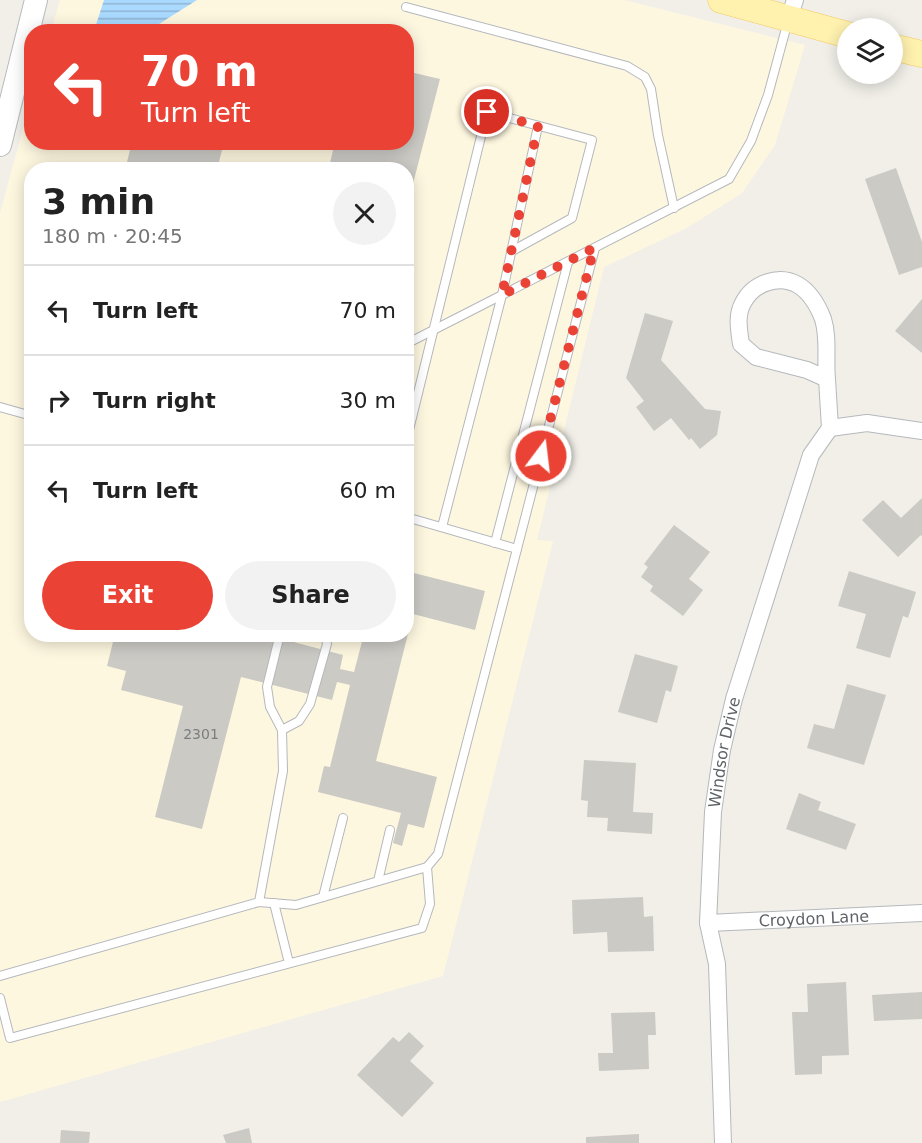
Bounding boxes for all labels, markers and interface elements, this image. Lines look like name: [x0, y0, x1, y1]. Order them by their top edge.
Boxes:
map controls: [837, 18, 903, 84]
button: layers: [837, 18, 903, 84]
text: 70 m: [141, 47, 258, 96]
icon: left: [42, 48, 120, 126]
pin: [461, 86, 512, 137]
icon: arrive: [470, 95, 503, 128]
text: Turn left: [141, 97, 251, 128]
text: 3 min: [42, 181, 155, 222]
button: close: [333, 182, 396, 245]
text: 180 m · 20:45: [42, 224, 183, 248]
icon: left: [42, 294, 75, 327]
text: Turn left: [93, 298, 198, 323]
text: 70 m: [340, 298, 396, 323]
icon: right: [42, 384, 75, 417]
text: Turn right: [93, 388, 216, 413]
text: 30 m: [340, 388, 396, 413]
position arrow: [509, 424, 573, 488]
icon: left: [42, 474, 75, 507]
text: Turn left: [93, 478, 198, 503]
text: 60 m: [340, 478, 396, 503]
button: Exit: [42, 561, 213, 630]
button: Share: [225, 561, 396, 630]
street label: Windsor Drive: [705, 695, 744, 809]
house number: 2301: [183, 726, 219, 742]
street label: Croydon Lane: [758, 906, 870, 931]

